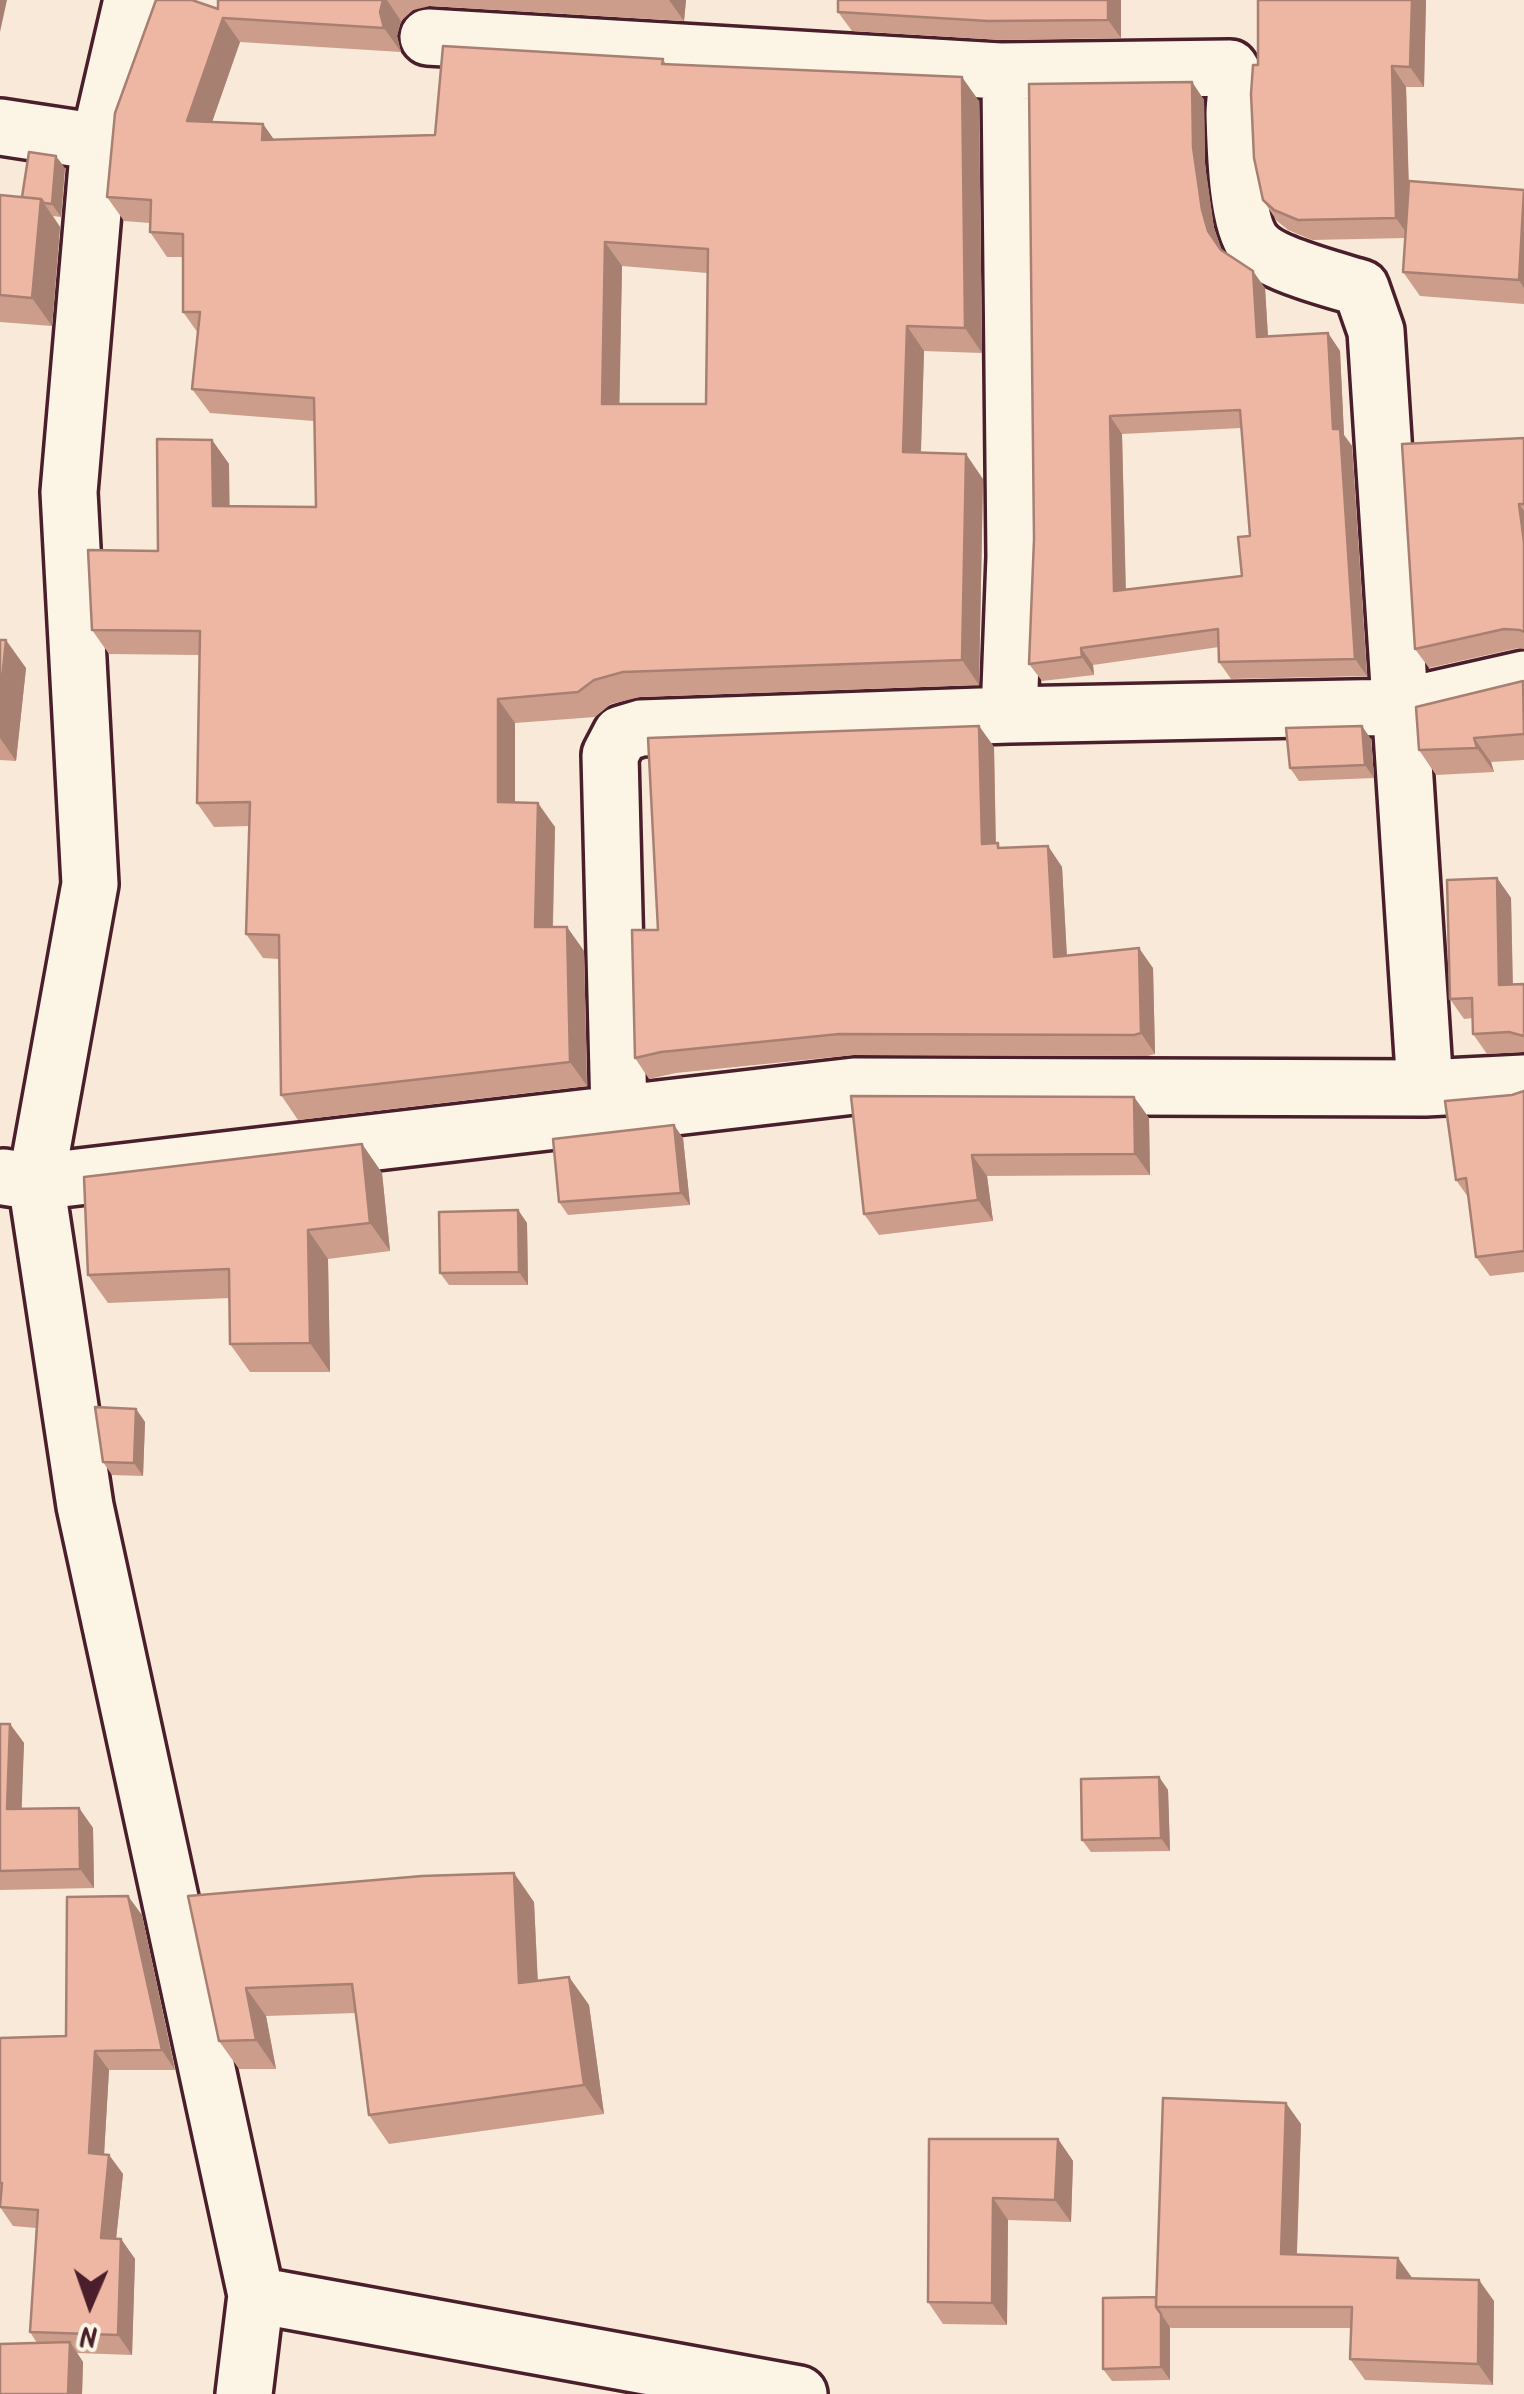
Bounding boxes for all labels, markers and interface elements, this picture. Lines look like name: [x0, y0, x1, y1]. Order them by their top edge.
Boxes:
north arrow: [40, 2254, 140, 2354]
text: N: [79, 2312, 99, 2357]

